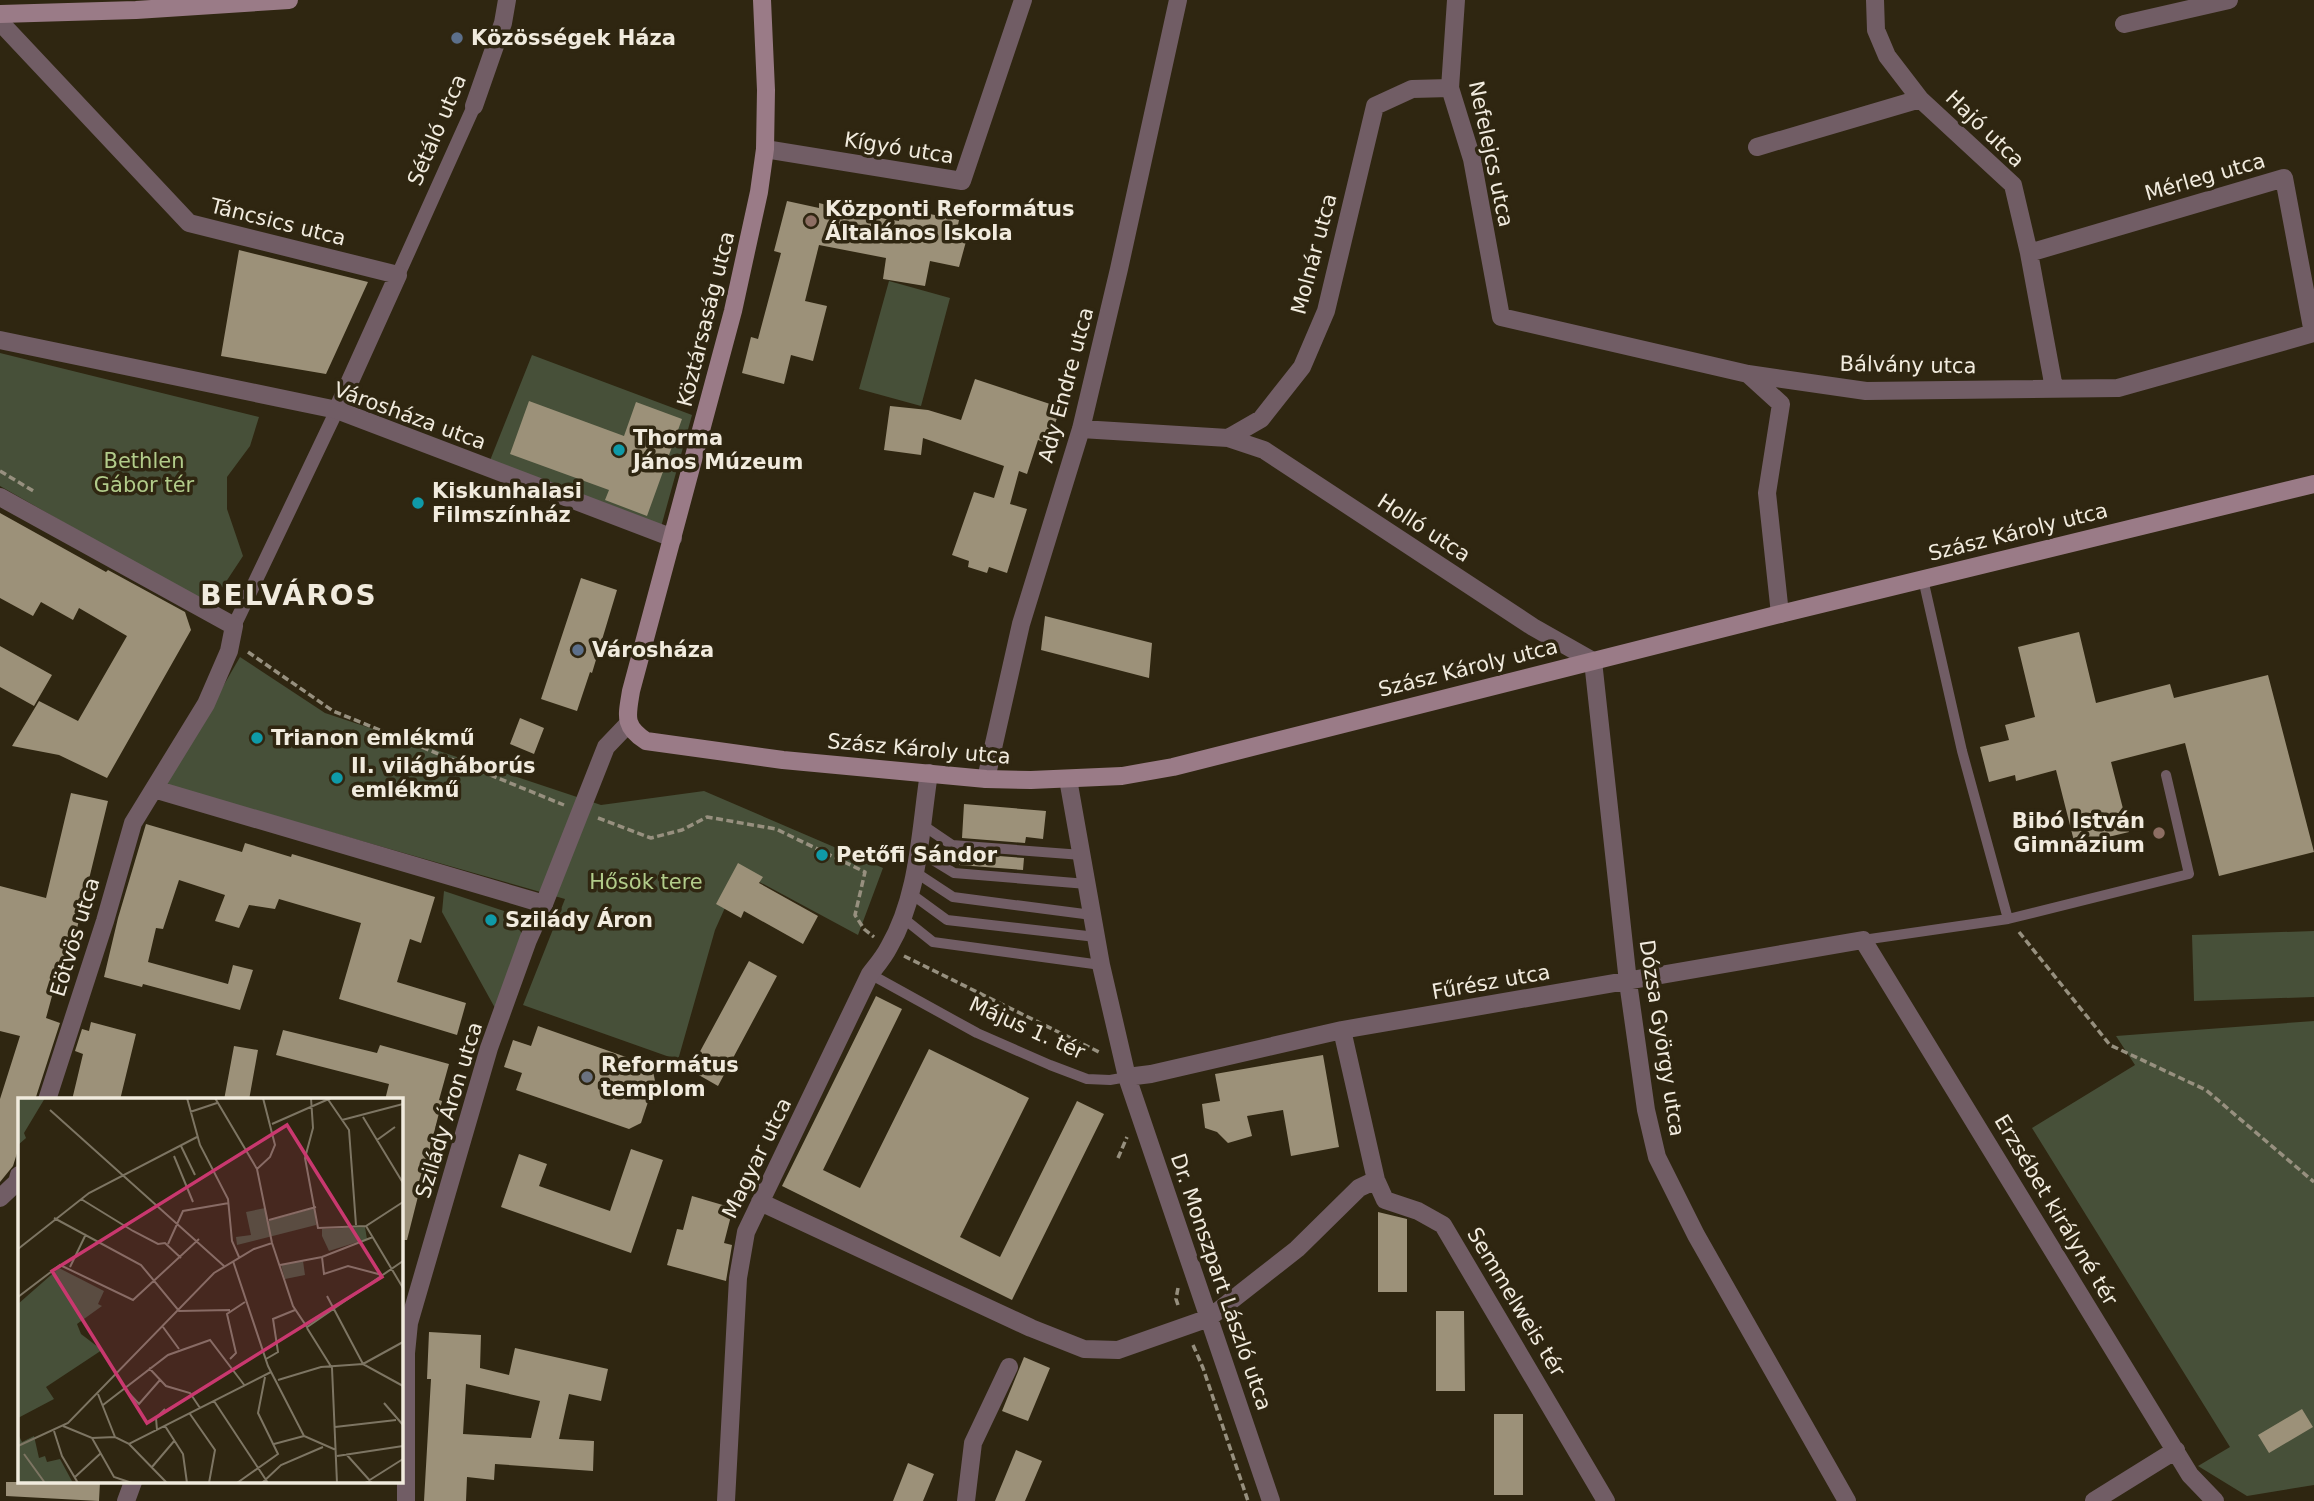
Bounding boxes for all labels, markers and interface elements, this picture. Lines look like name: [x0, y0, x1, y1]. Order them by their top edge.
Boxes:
place label: Közösségek Háza: [471, 26, 676, 50]
marker: Közösségek Háza: [449, 30, 465, 46]
street label: Sétáló utca: [403, 71, 471, 189]
street label: Nefelejcs utca: [1464, 79, 1518, 229]
street label: Hajó utca: [1941, 86, 2029, 172]
street label: Kígyó utca: [842, 127, 956, 169]
street label: Mérleg utca: [2142, 148, 2268, 206]
street label: Molnár utca: [1286, 191, 1342, 317]
street label: Táncsics utca: [207, 193, 348, 250]
place label: Központi Református Általános Iskola: [825, 197, 1074, 245]
marker: Központi Református Általános Iskola: [803, 213, 819, 229]
street label: Köztársaság utca: [673, 229, 739, 409]
street label: Ady Endre utca: [1034, 305, 1098, 465]
street label: Bálvány utca: [1839, 352, 1977, 378]
street label: Városháza utca: [331, 377, 489, 455]
place label: Thorma János Múzeum: [631, 426, 803, 474]
marker: Thorma János Múzeum: [611, 442, 627, 458]
park label: Bethlen Gábor tér: [94, 449, 195, 497]
place label: Kiskunhalasi Filmszínház: [432, 479, 582, 527]
street label: Holló utca: [1373, 489, 1475, 567]
marker: Kiskunhalasi Filmszínház: [410, 495, 426, 511]
street label: Szász Károly utca: [1926, 498, 2110, 566]
district label: BELVÁROS: [200, 578, 378, 612]
street label: Szász Károly utca: [1376, 634, 1560, 702]
place label: Városháza: [592, 638, 714, 662]
marker: Városháza: [570, 642, 586, 658]
place label: Trianon emlékmű: [271, 726, 475, 750]
street label: Szász Károly utca: [826, 729, 1012, 769]
marker: Trianon emlékmű: [249, 730, 265, 746]
place label: II. világháborús emlékmű: [351, 754, 536, 802]
marker: II. világháborús emlékmű: [329, 770, 345, 786]
place label: Bibó István Gimnázium: [2012, 809, 2145, 857]
marker: Bibó István Gimnázium: [2151, 825, 2167, 841]
place label: Petőfi Sándor: [836, 843, 998, 867]
marker: Petőfi Sándor: [814, 847, 830, 863]
park label: Hősök tere: [589, 870, 703, 894]
street label: Eötvös utca: [46, 875, 104, 999]
place label: Szilády Áron: [505, 907, 653, 932]
marker: Szilády Áron: [483, 912, 499, 928]
street label: Dózsa György utca: [1635, 938, 1689, 1138]
street label: Fűrész utca: [1430, 960, 1552, 1004]
street label: Május 1. tér: [965, 992, 1089, 1064]
street label: Szilády Áron utca: [410, 1019, 487, 1201]
place label: Református templom: [601, 1053, 739, 1101]
marker: Református templom: [579, 1069, 595, 1085]
street label: Magyar utca: [718, 1094, 796, 1222]
inset map: [18, 1098, 402, 1484]
street label: Erzsébet királyné tér: [1989, 1110, 2123, 1310]
street label: Dr. Monszpart László utca: [1166, 1150, 1276, 1414]
street label: Semmelweis tér: [1462, 1223, 1570, 1381]

